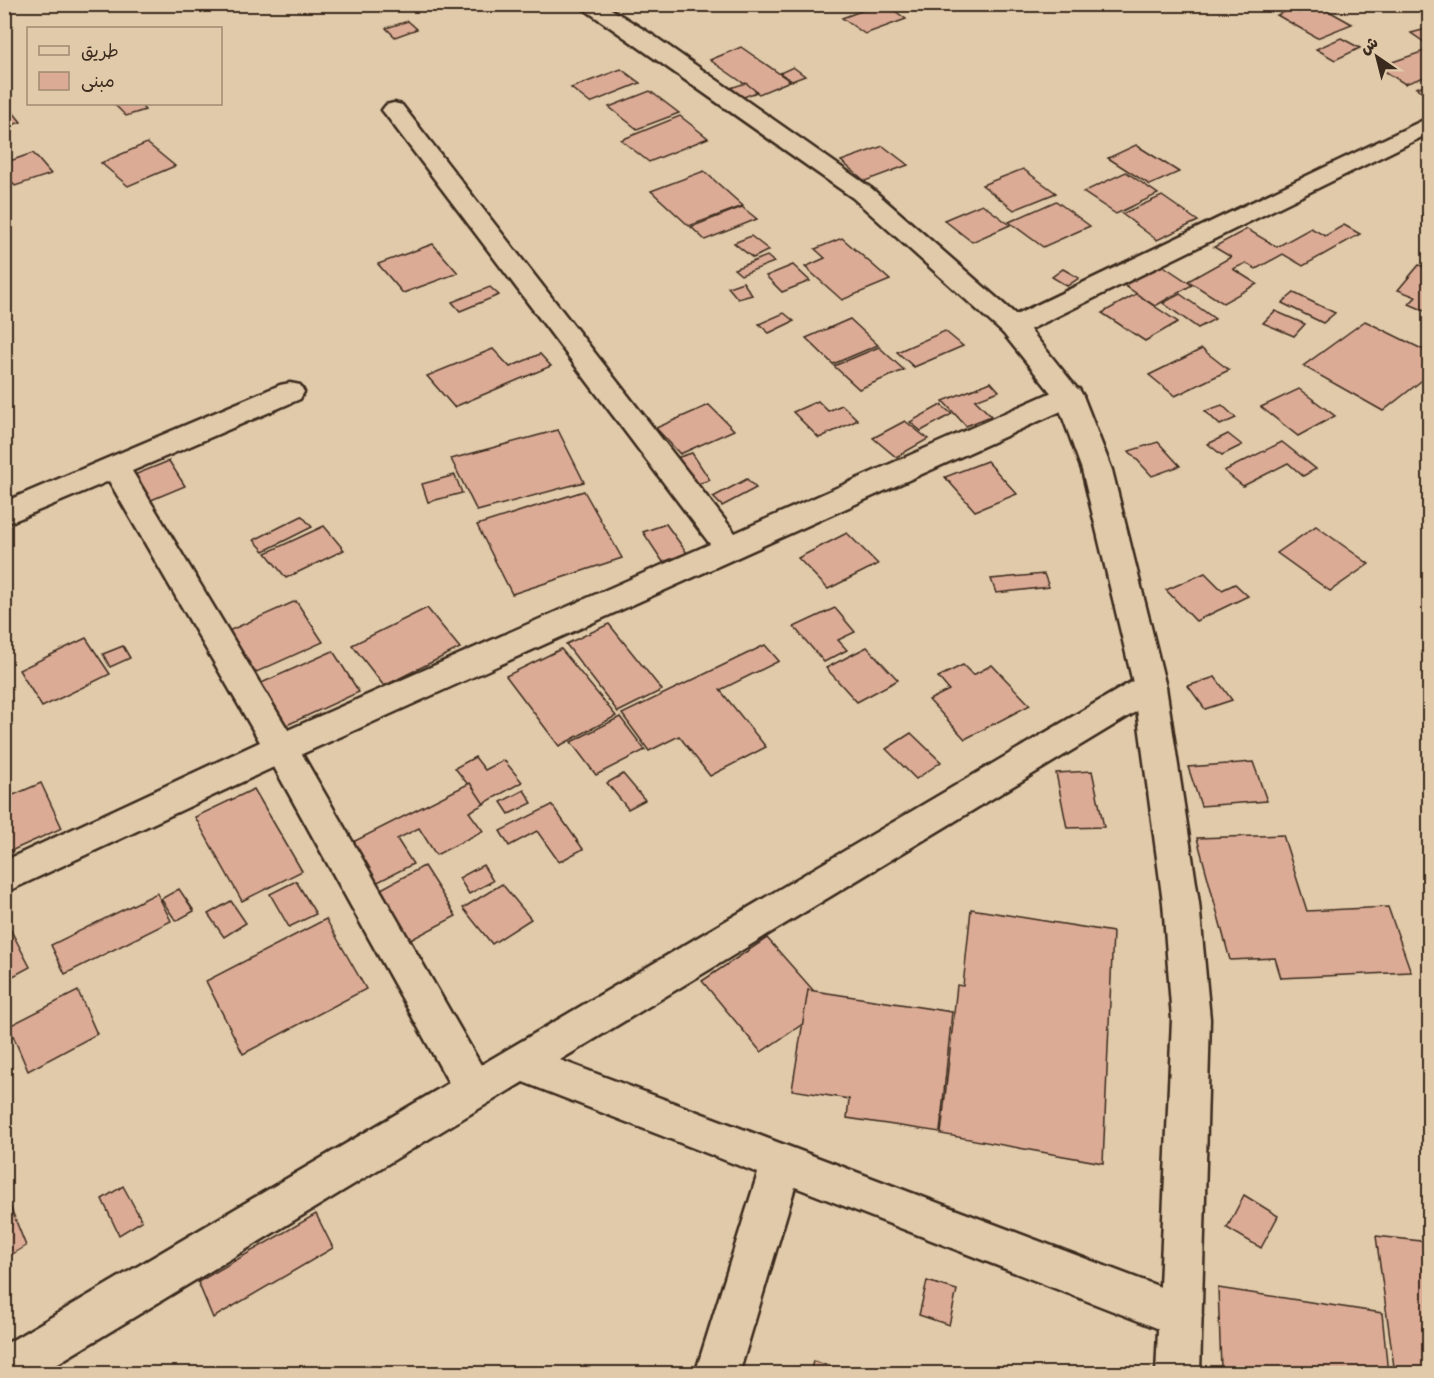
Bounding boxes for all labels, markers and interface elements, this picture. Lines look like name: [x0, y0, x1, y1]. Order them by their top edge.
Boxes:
legend: [27, 27, 222, 105]
north arrow: [1347, 27, 1407, 87]
text: ش: [1356, 32, 1382, 59]
text: طريق: [81, 40, 119, 62]
text: مبنى: [81, 70, 115, 92]

